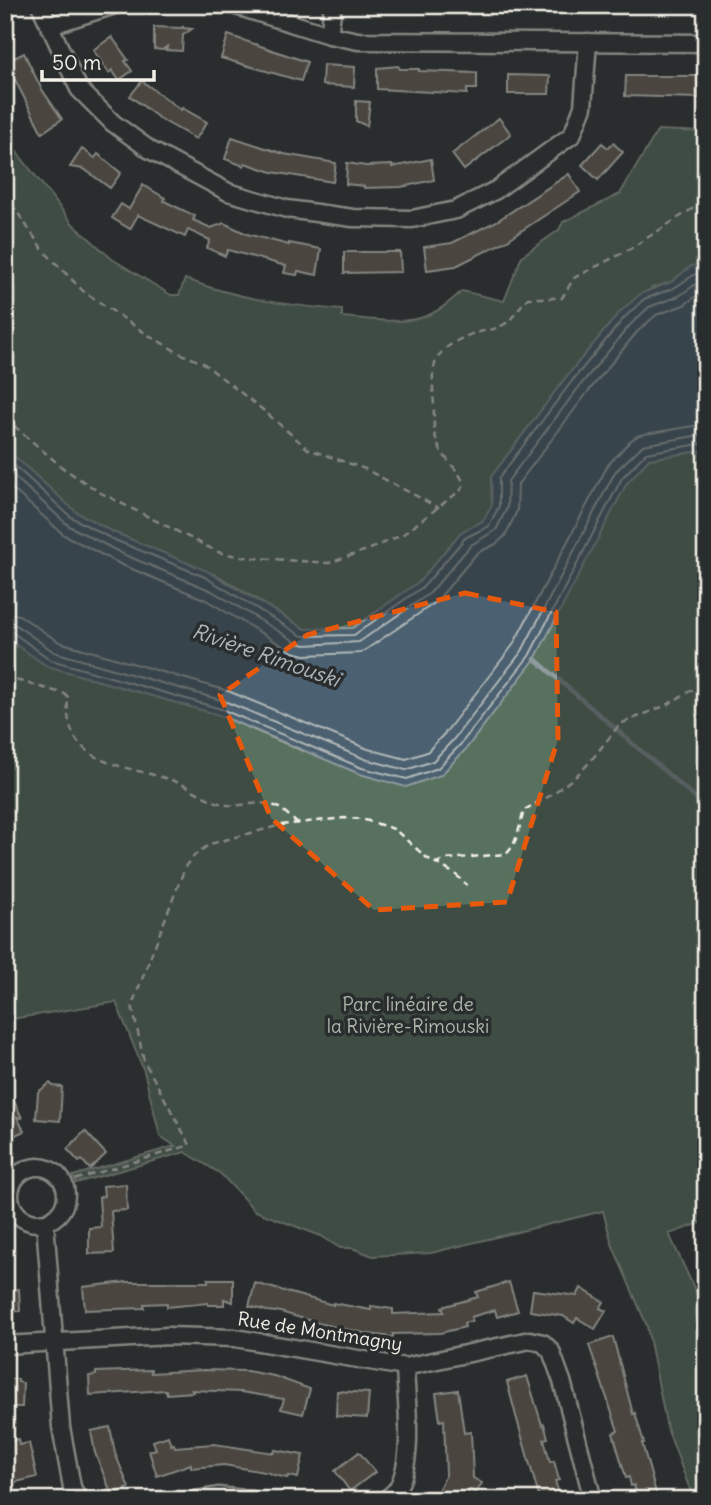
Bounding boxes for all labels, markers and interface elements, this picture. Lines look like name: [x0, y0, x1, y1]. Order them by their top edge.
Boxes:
scale bar: [42, 38, 154, 82]
text: 50 m: [52, 49, 101, 76]
water label: Rivière Rimouski: [189, 617, 345, 694]
park label: Parc linéaire de la Rivière-Rimouski: [327, 992, 489, 1038]
street label: Rue de Montmagny: [236, 1306, 404, 1356]

